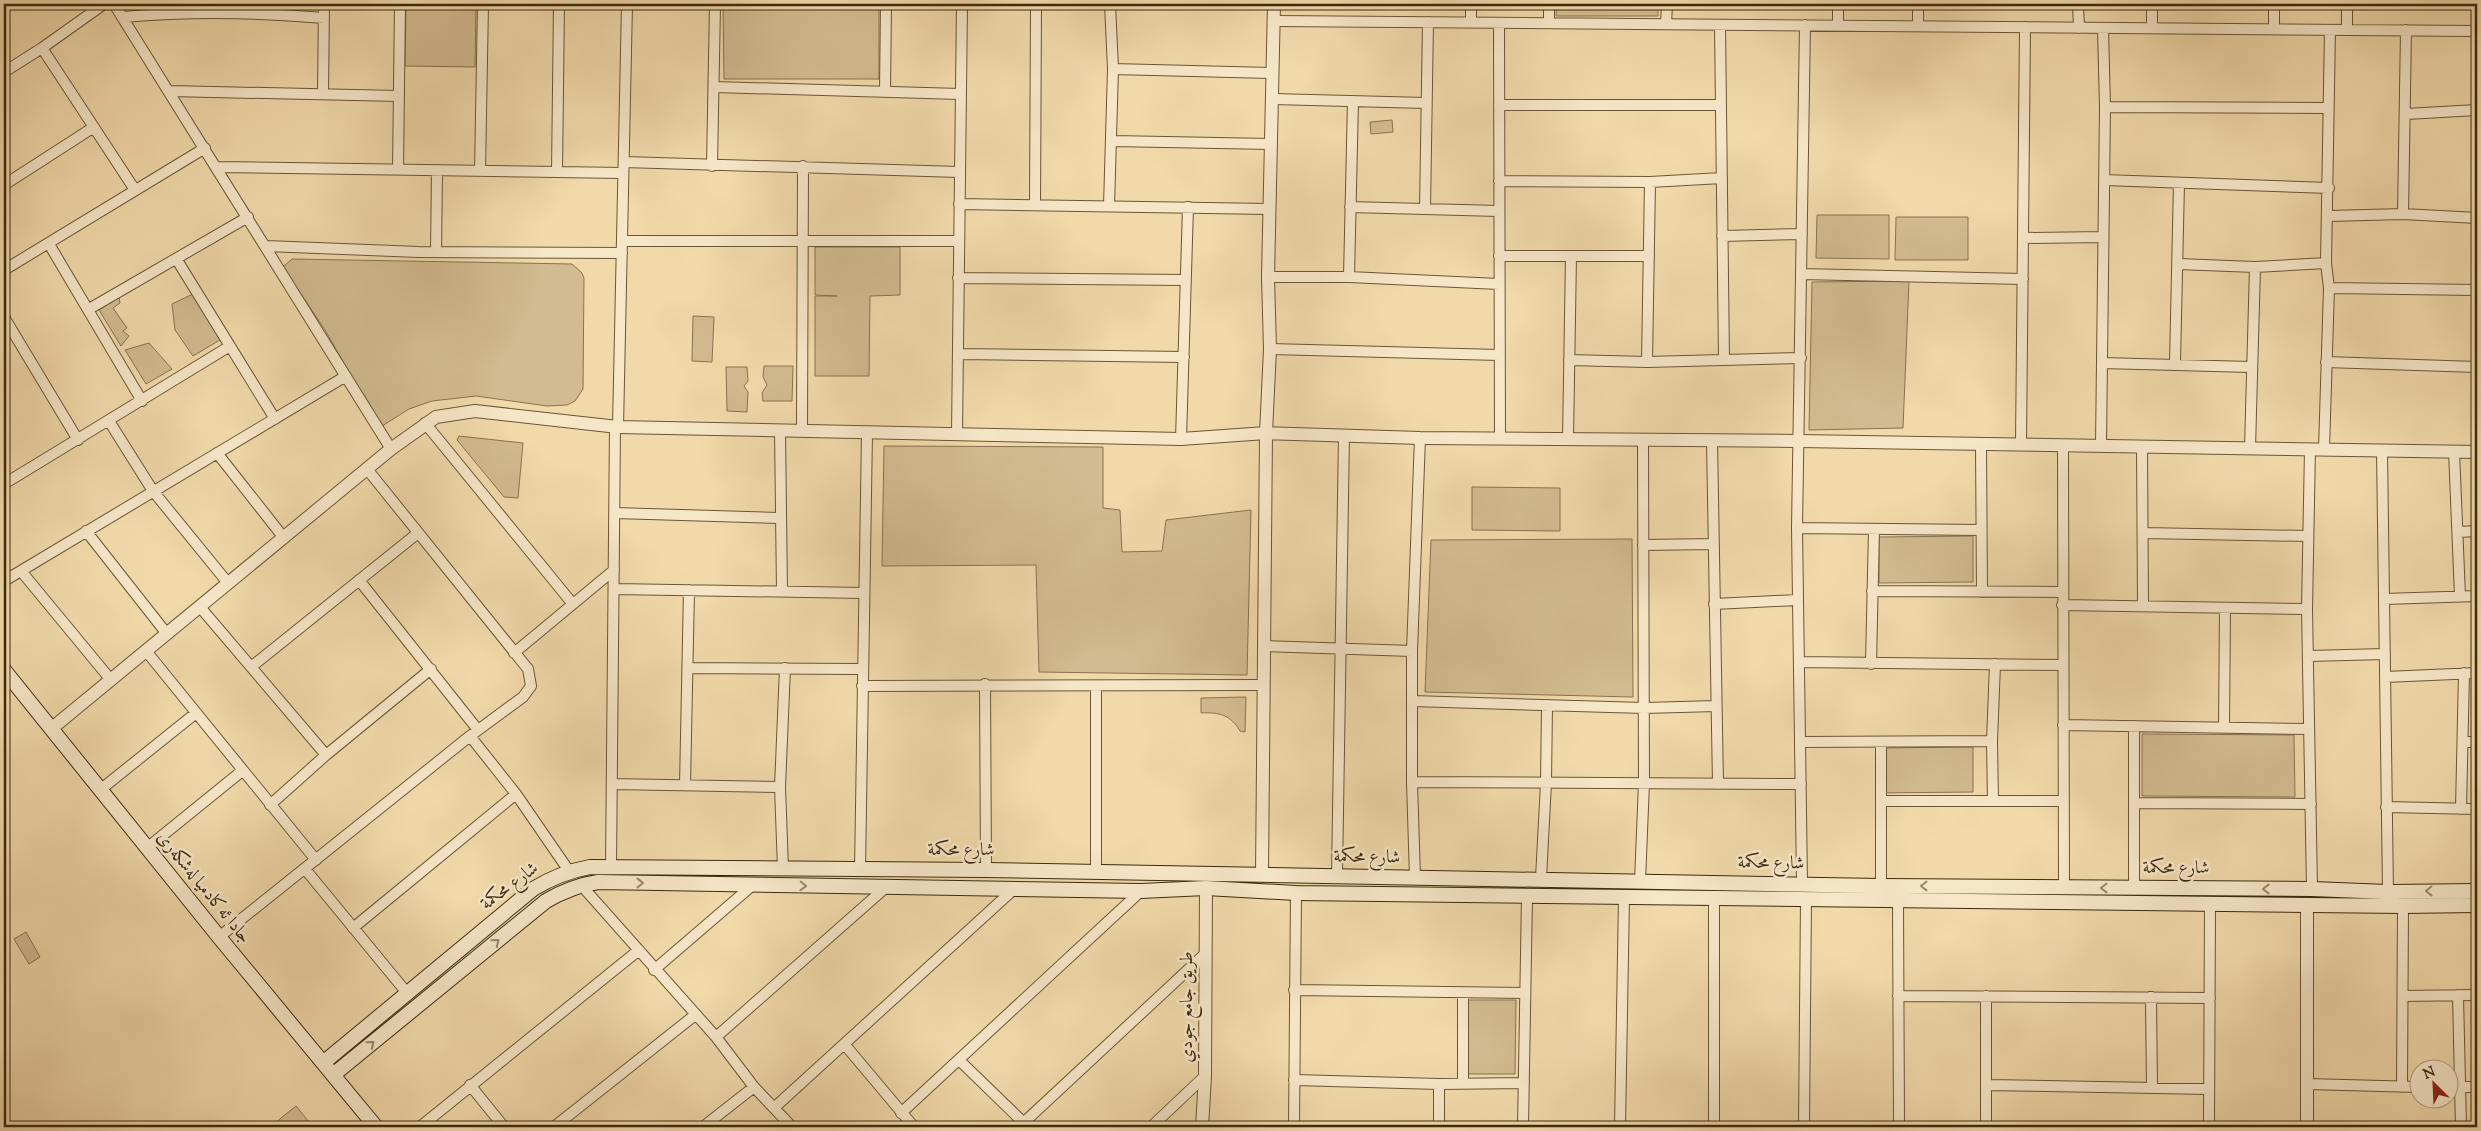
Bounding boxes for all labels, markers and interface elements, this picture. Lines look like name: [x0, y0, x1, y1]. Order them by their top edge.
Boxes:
street label: جادا ئه‌كادميا له‌شكه‌رى: [150, 826, 256, 950]
street label: شارع محكمة: [928, 838, 994, 864]
street label: شارع محكمة: [1333, 844, 1401, 872]
street label: شارع محكمة: [1737, 850, 1805, 878]
street label: شارع محكمة: [2143, 856, 2209, 882]
street label: شارع محكمة: [475, 857, 545, 917]
one-way arrow: [637, 878, 645, 888]
one-way arrow: [799, 880, 807, 891]
one-way arrow: [1919, 881, 1927, 891]
one-way arrow: [2099, 883, 2107, 893]
one-way arrow: [2262, 884, 2270, 894]
one-way arrow: [2424, 886, 2432, 896]
one-way arrow: [491, 938, 500, 947]
street label: طريق جامع جودي: [1175, 951, 1202, 1063]
one-way arrow: [365, 1041, 374, 1050]
north arrow: [2408, 1058, 2458, 1108]
text: N: [2420, 1063, 2439, 1085]

